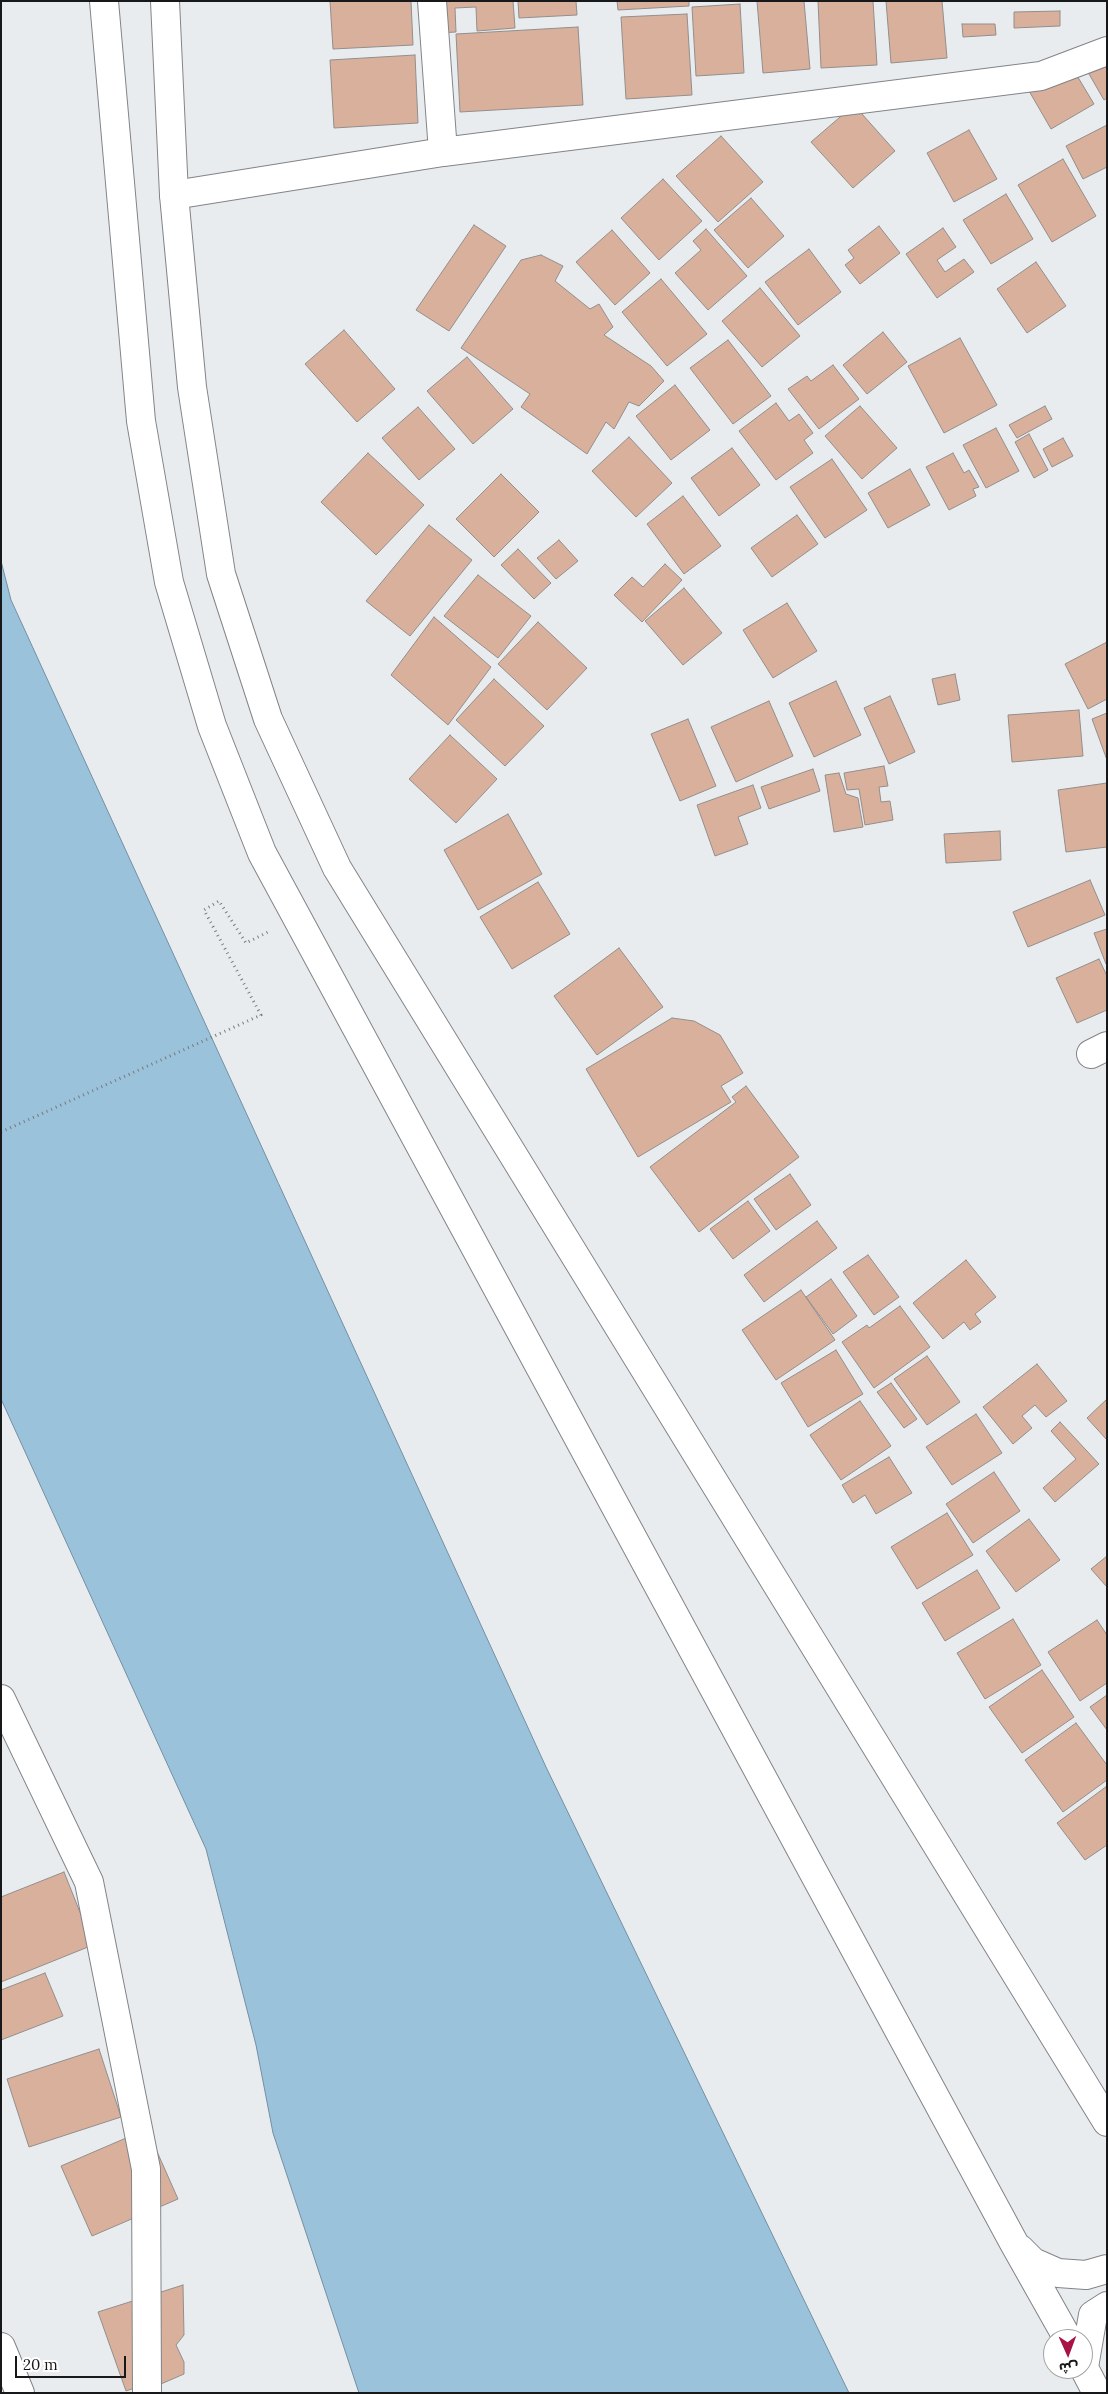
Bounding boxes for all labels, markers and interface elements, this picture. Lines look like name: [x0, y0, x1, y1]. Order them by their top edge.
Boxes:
north arrow: [1043, 2329, 1093, 2379]
scale bar: [18, 2346, 129, 2378]
text: 20 m: [23, 2355, 58, 2374]
text: ش: [1059, 2359, 1078, 2377]

